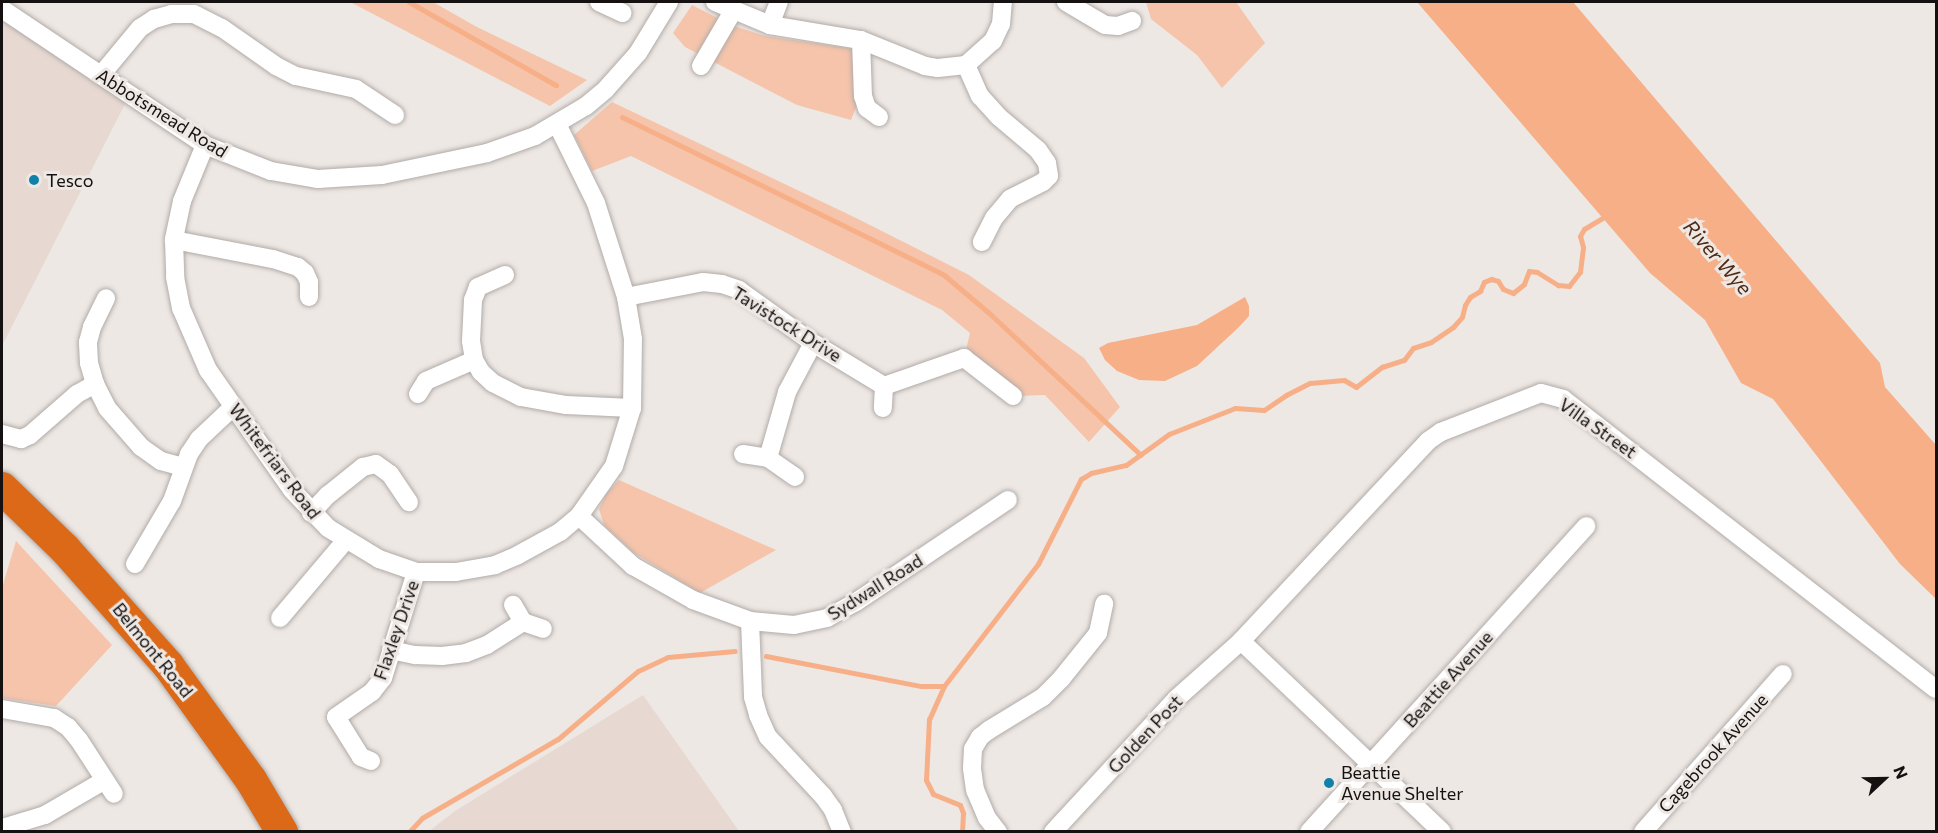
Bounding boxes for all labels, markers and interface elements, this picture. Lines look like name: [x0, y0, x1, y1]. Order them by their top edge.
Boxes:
street label: Abbotsmead Road: [93, 64, 231, 162]
place label: Tesco: [46, 169, 93, 191]
marker: Tesco: [27, 173, 41, 187]
water label: River Wye: [1679, 215, 1757, 299]
street label: Tavistock Drive: [728, 282, 846, 366]
street label: Villa Street: [1555, 393, 1641, 463]
street label: Whitefriars Road: [225, 399, 325, 523]
street label: Sydwall Road: [824, 549, 926, 625]
street label: Flaxley Drive: [369, 577, 423, 683]
street label: Belmont Road: [108, 598, 198, 702]
street label: Beattie Avenue: [1399, 626, 1497, 732]
street label: Cagebrook Avenue: [1654, 689, 1772, 817]
street label: Golden Post: [1103, 690, 1187, 778]
north arrow: [1854, 749, 1914, 809]
place label: Beattie Avenue Shelter: [1341, 762, 1463, 804]
text: N: [1890, 763, 1912, 781]
marker: Beattie Avenue Shelter: [1322, 776, 1336, 790]

